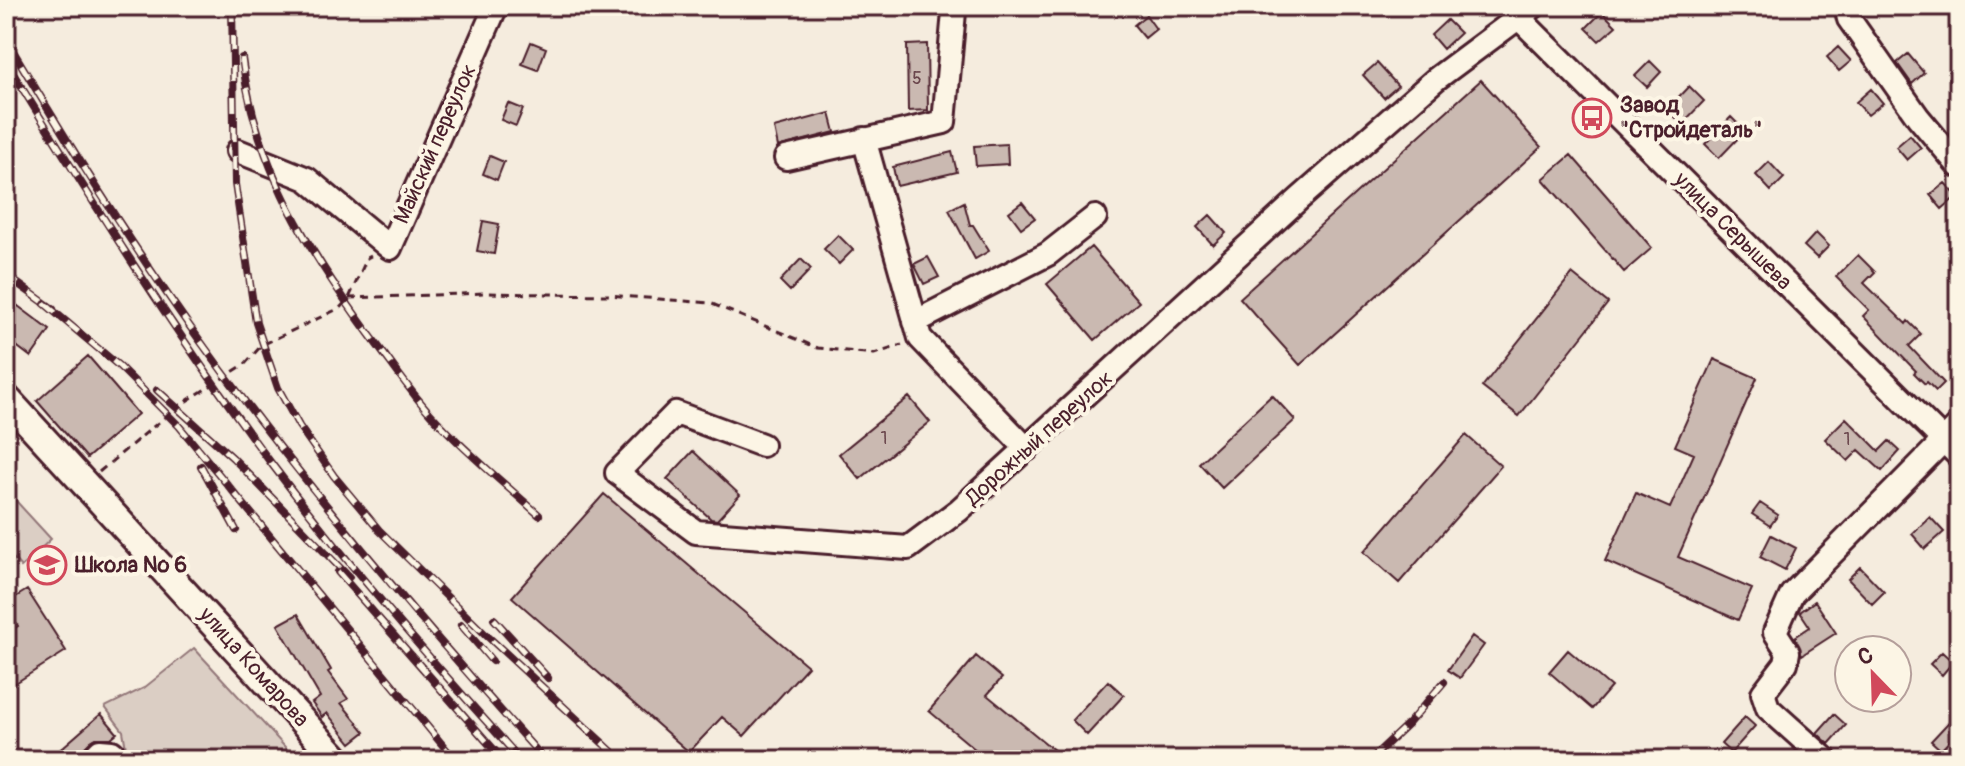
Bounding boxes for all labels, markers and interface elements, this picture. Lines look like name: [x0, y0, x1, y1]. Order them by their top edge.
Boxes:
street label: Майский переулок: [387, 60, 483, 228]
house number: 5: [912, 67, 922, 90]
place label: Завод "Стройдеталь": [1620, 91, 1762, 144]
bus stop icon: Завод "Стройдеталь": [1571, 97, 1613, 139]
street label: улица Серышева: [1667, 165, 1798, 296]
street label: Дорожный переулок: [959, 364, 1119, 512]
house number: 1: [880, 427, 888, 450]
house number: 1: [1843, 428, 1851, 451]
school or university icon: Школа № 6: [26, 544, 68, 586]
place label: Школа № 6: [74, 551, 187, 579]
street label: улица Комарова: [192, 600, 315, 733]
north arrow: [1833, 634, 1913, 714]
text: С: [1854, 641, 1878, 672]

